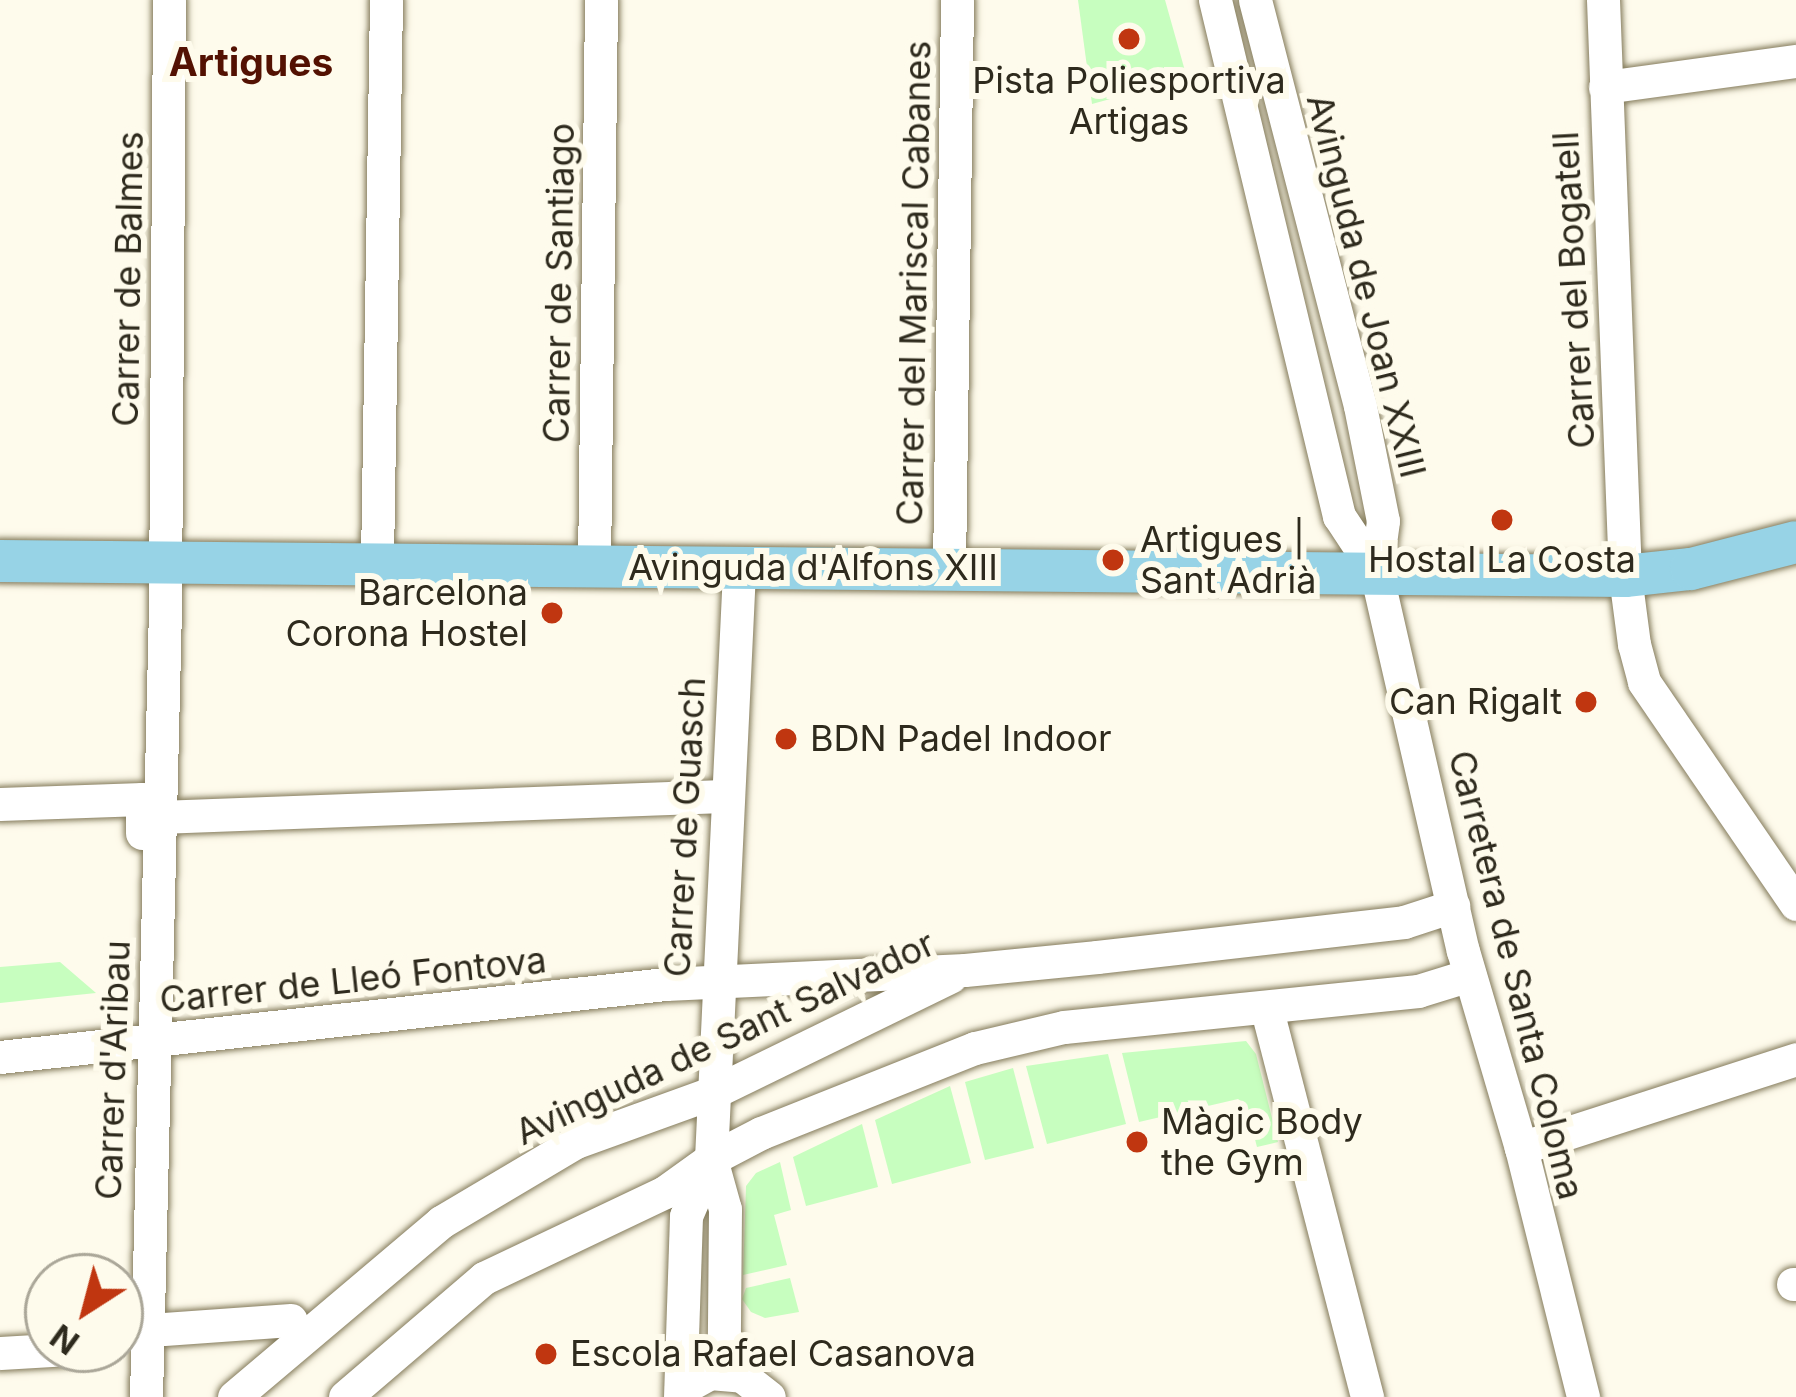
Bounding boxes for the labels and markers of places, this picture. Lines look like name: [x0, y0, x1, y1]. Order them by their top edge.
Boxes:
marker: Pista Poliesportiva Artigas: [1116, 26, 1142, 52]
place label: Pista Poliesportiva Artigas: [972, 58, 1286, 143]
marker: Hostal La Costa: [1489, 507, 1515, 533]
place label: Artigues | Sant Adrià: [1140, 517, 1316, 602]
place label: Hostal La Costa: [1368, 538, 1636, 582]
marker: Artigues | Sant Adrià: [1097, 544, 1129, 576]
place label: Barcelona Corona Hostel: [285, 570, 528, 655]
marker: Barcelona Corona Hostel: [539, 600, 565, 626]
place label: Can Rigalt: [1389, 680, 1562, 724]
marker: Can Rigalt: [1573, 689, 1599, 715]
place label: BDN Padel Indoor: [810, 717, 1112, 761]
marker: BDN Padel Indoor: [773, 726, 799, 752]
place label: Màgic Body the Gym: [1161, 1099, 1363, 1184]
marker: Màgic Body the Gym: [1124, 1129, 1150, 1155]
place label: Escola Rafael Casanova: [570, 1332, 976, 1376]
marker: Escola Rafael Casanova: [533, 1341, 559, 1367]

